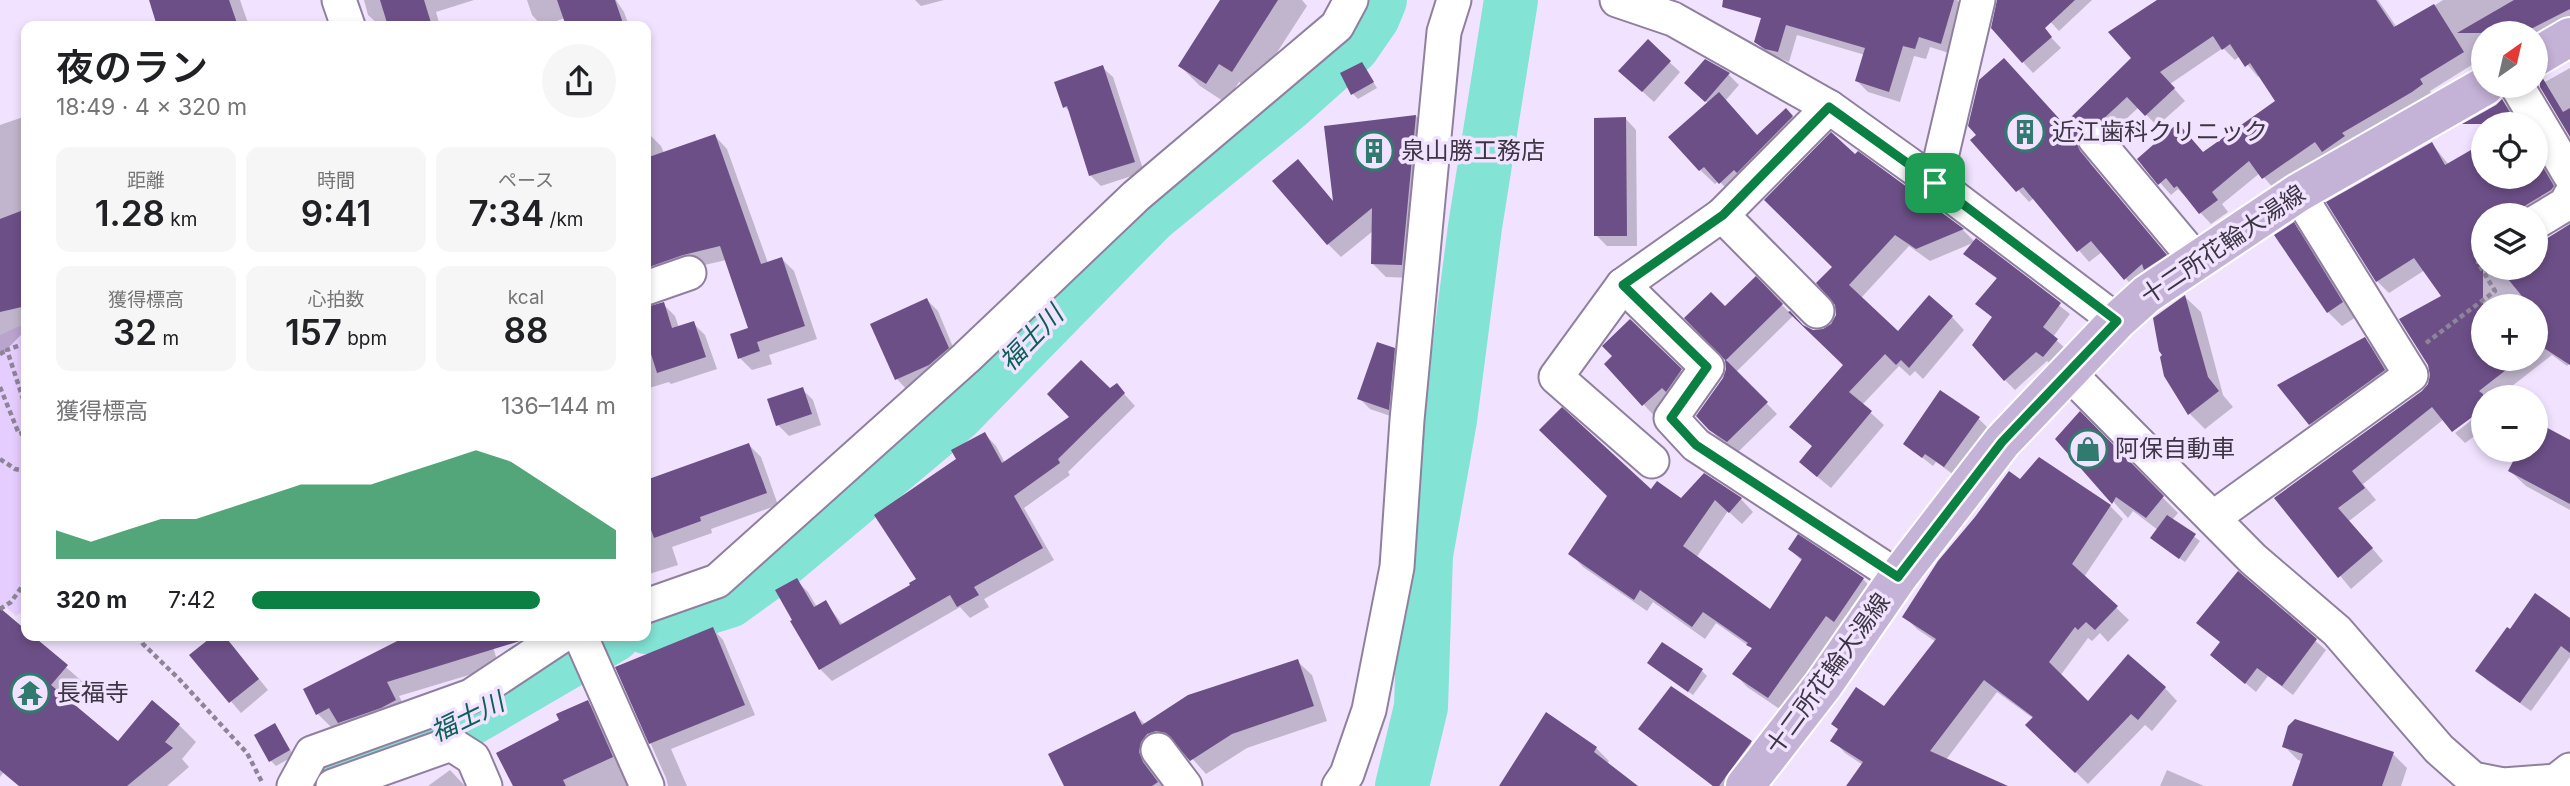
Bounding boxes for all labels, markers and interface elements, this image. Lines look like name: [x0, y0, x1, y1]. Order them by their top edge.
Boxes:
north arrow: [2471, 21, 2548, 98]
map controls: [2471, 21, 2548, 462]
text: 夜のラン: [56, 44, 208, 90]
button: share: [542, 44, 616, 118]
text: 18:49 · 4 × 320 m: [56, 93, 247, 121]
building icon: 近江歯科クリニック: [2004, 111, 2046, 153]
button: locate: [2471, 112, 2548, 189]
place label: 近江歯科クリニック: [2052, 117, 2268, 146]
building icon: 泉山勝工務店: [1353, 130, 1395, 172]
place label: 泉山勝工務店: [1401, 136, 1545, 165]
pin: [1905, 153, 1965, 213]
icon: arrive: [1916, 164, 1954, 202]
text: 距離: [127, 169, 165, 192]
text: 時間: [317, 169, 355, 192]
text: ペース: [498, 169, 554, 192]
street label: 十二所花輪大湯線: [2135, 179, 2310, 310]
text: 1.28: [95, 192, 165, 234]
text: 9:41: [301, 192, 371, 234]
text: 7:34: [469, 192, 544, 234]
button: layers: [2471, 203, 2548, 280]
text: km: [165, 208, 197, 231]
text: /km: [544, 208, 584, 231]
text: kcal: [508, 286, 544, 309]
text: 獲得標高: [108, 288, 184, 311]
text: 心拍数: [307, 288, 365, 311]
button: +: [2471, 294, 2548, 371]
water label: 福士川: [992, 297, 1071, 376]
text: 88: [504, 309, 548, 351]
text: 32: [113, 311, 157, 353]
text: 157: [285, 311, 342, 353]
text: m: [157, 327, 179, 350]
text: bpm: [342, 327, 387, 350]
button: −: [2471, 385, 2548, 462]
text: 136–144 m: [501, 392, 616, 420]
text: 獲得標高: [56, 397, 148, 425]
shop icon: 阿保自動車: [2067, 428, 2109, 470]
place label: 阿保自動車: [2115, 434, 2235, 463]
text: 320 m: [56, 586, 127, 614]
text: 7:42: [168, 586, 216, 614]
street label: 十二所花輪大湯線: [1759, 588, 1896, 760]
temple icon: 長福寺: [9, 672, 51, 714]
place label: 長福寺: [57, 678, 129, 707]
water label: 福士川: [425, 684, 511, 748]

